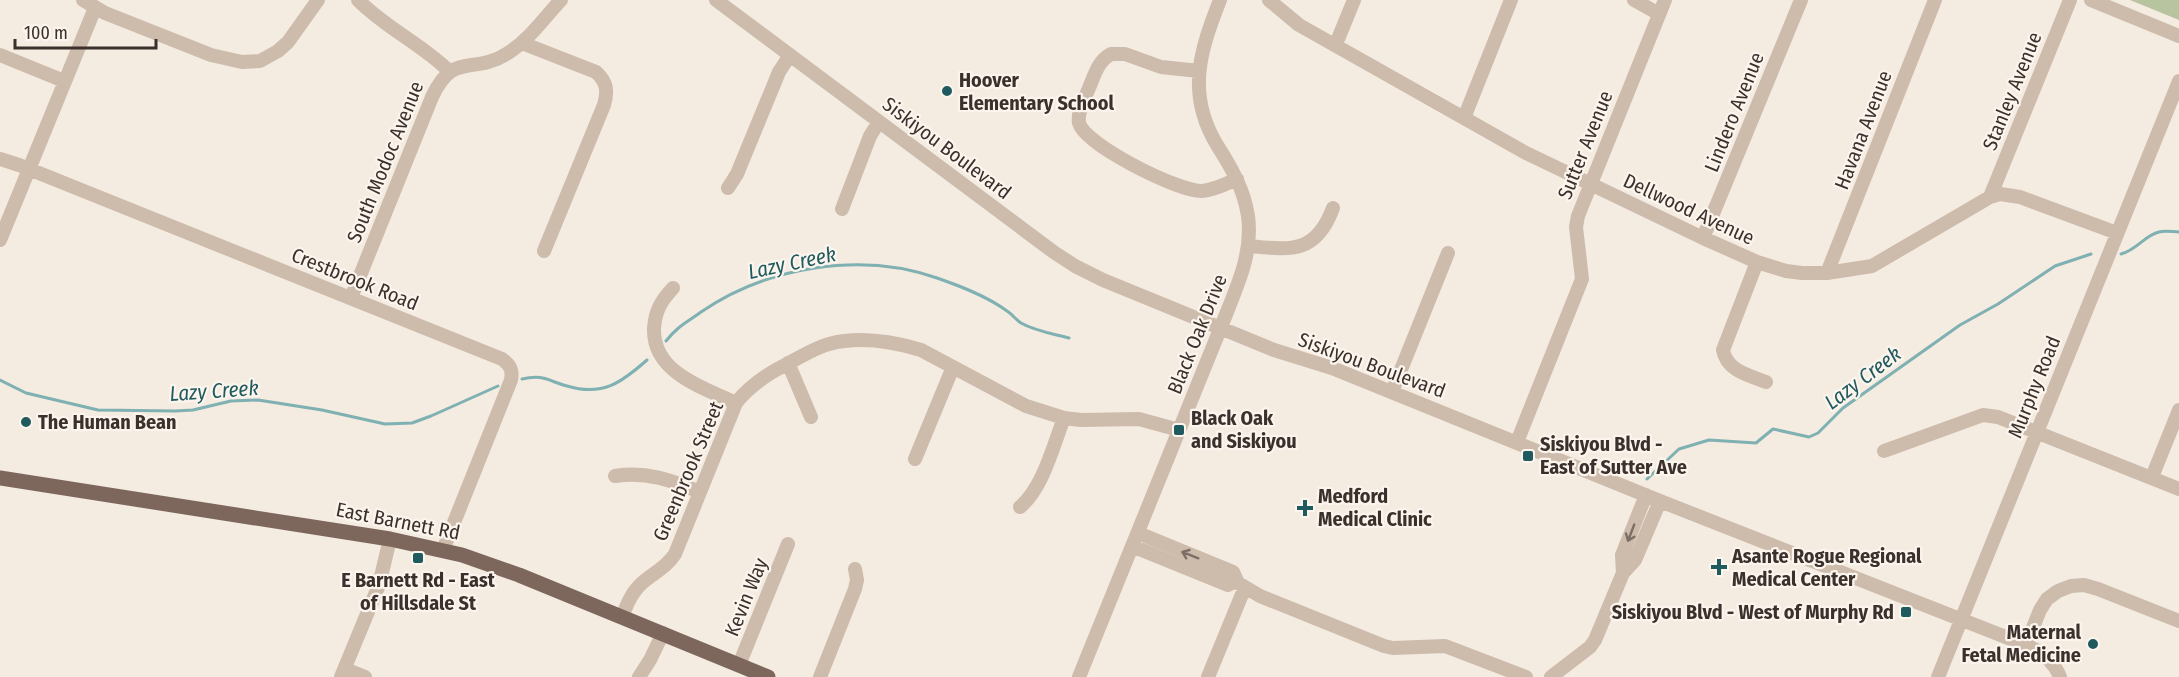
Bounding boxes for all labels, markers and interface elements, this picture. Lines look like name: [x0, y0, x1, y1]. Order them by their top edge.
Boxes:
scale bar: [15, 12, 156, 50]
text: 100 m: [24, 22, 68, 44]
street label: Stanley Avenue: [1977, 28, 2047, 154]
street label: Lindero Avenue: [1699, 49, 1769, 175]
street label: Havana Avenue: [1829, 67, 1897, 193]
place label: Hoover Elementary School: [959, 68, 1114, 115]
street label: South Modoc Avenue: [342, 78, 428, 246]
marker: Hoover Elementary School: [940, 84, 954, 98]
street label: Sutter Avenue: [1552, 87, 1618, 203]
street label: Siskiyou Boulevard: [878, 92, 1016, 204]
street label: Dellwood Avenue: [1620, 168, 1758, 250]
water label: Lazy Creek: [746, 241, 838, 285]
street label: Crestbrook Road: [288, 243, 422, 315]
street label: Black Oak Drive: [1162, 271, 1232, 397]
street label: Siskiyou Boulevard: [1295, 327, 1449, 403]
street label: Murphy Road: [2003, 333, 2065, 441]
water label: Lazy Creek: [1820, 341, 1906, 415]
water label: Lazy Creek: [169, 375, 259, 407]
street label: Greenbrook Street: [648, 397, 728, 544]
place label: Black Oak and Siskiyou: [1191, 406, 1297, 453]
place label: The Human Bean: [38, 410, 176, 434]
marker: The Human Bean: [19, 415, 33, 429]
marker: Black Oak and Siskiyou: [1172, 423, 1186, 437]
place label: Siskiyou Blvd - East of Sutter Ave: [1540, 432, 1687, 479]
marker: Siskiyou Blvd - East of Sutter Ave: [1521, 449, 1535, 463]
place label: Medford Medical Clinic: [1318, 484, 1432, 531]
street label: East Barnett Rd: [334, 497, 462, 545]
marker: Medford Medical Clinic: [1296, 499, 1314, 517]
one-way arrow: [1624, 523, 1635, 542]
place label: Asante Rogue Regional Medical Center: [1731, 544, 1922, 591]
one-way arrow: [1181, 549, 1199, 560]
marker: E Barnett Rd - East of Hillsdale St: [411, 551, 425, 565]
street label: Kevin Way: [719, 554, 773, 640]
marker: Asante Rogue Regional Medical Center: [1710, 558, 1728, 576]
place label: E Barnett Rd - East of Hillsdale St: [341, 568, 496, 615]
place label: Siskiyou Blvd - West of Murphy Rd: [1612, 600, 1894, 624]
marker: Siskiyou Blvd - West of Murphy Rd: [1899, 605, 1913, 619]
place label: Maternal Fetal Medicine: [1961, 620, 2082, 667]
marker: Maternal Fetal Medicine: [2086, 637, 2100, 651]

